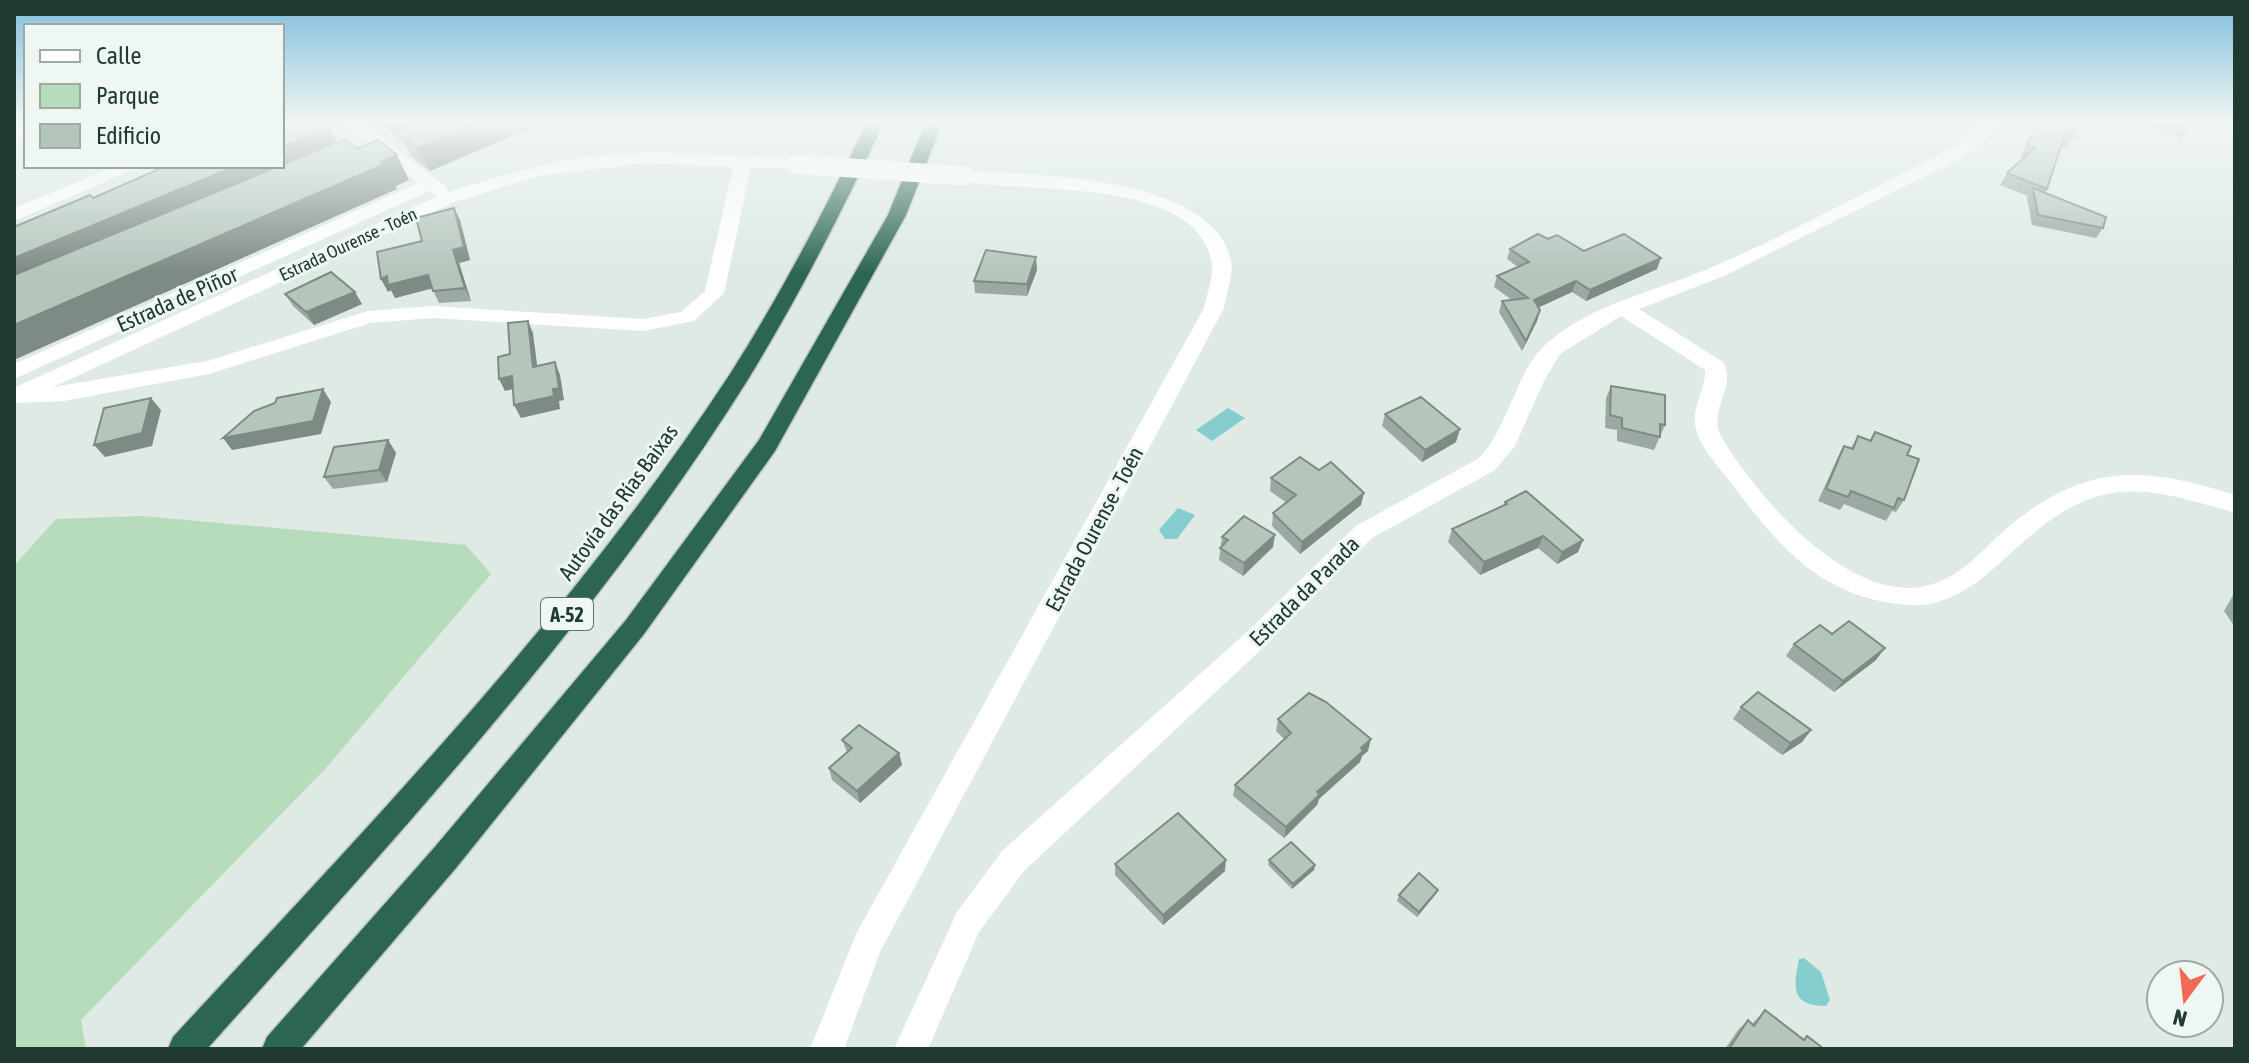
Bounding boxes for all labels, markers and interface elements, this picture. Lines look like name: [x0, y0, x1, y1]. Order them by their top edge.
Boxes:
legend: [24, 24, 284, 168]
text: Calle: [96, 42, 141, 69]
text: Parque: [96, 82, 159, 109]
text: Edificio: [96, 122, 161, 149]
street label: Estrada Ourense - Toén: [276, 203, 420, 285]
street label: Estrada de Piñor: [112, 261, 242, 337]
street label: Autovía das Rías Baixas: [553, 419, 683, 585]
street label: Estrada Ourense - Toén: [1040, 442, 1148, 616]
street label: Estrada da Parada: [1244, 531, 1364, 651]
road number: A-52: [541, 598, 593, 630]
north arrow: [2145, 959, 2225, 1039]
text: N: [2170, 1004, 2189, 1033]

